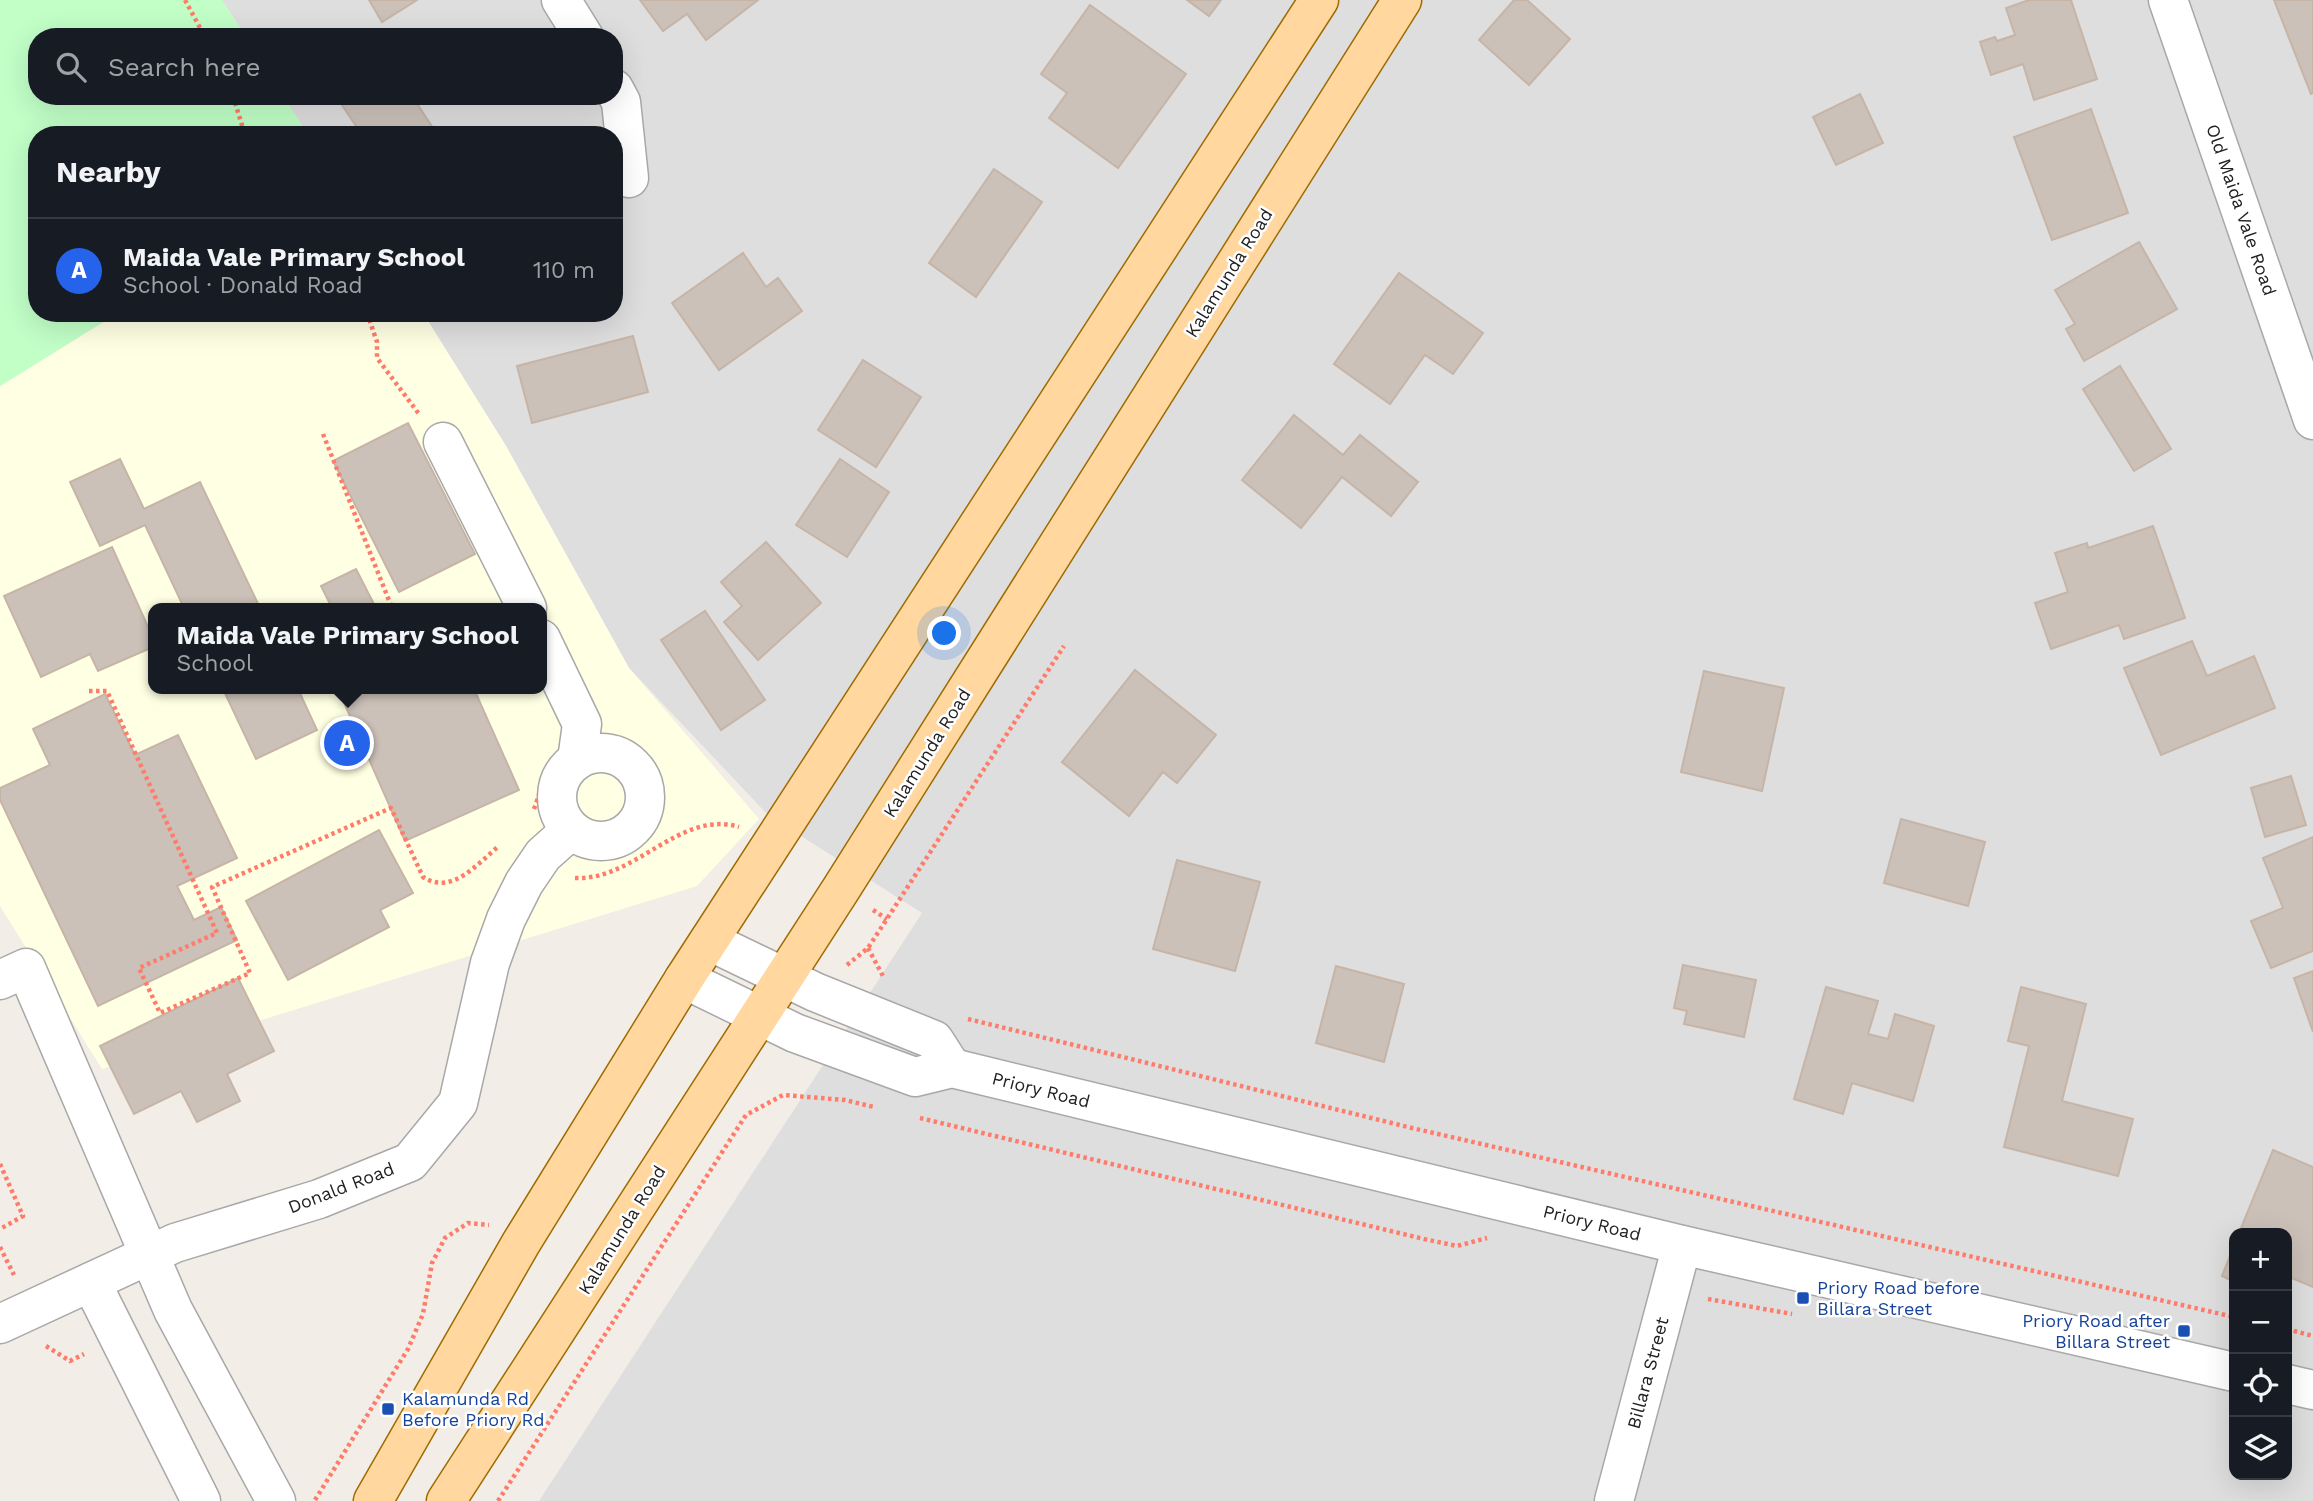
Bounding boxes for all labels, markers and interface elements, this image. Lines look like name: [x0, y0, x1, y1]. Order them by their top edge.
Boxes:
search box: [28, 28, 623, 105]
icon: search: [52, 48, 90, 86]
text: Search here: [108, 52, 260, 82]
street label: Old Maida Vale Road: [2202, 121, 2281, 298]
text: Nearby: [56, 154, 161, 189]
street label: Kalamunda Road: [1180, 204, 1277, 341]
text: Maida Vale Primary School: [123, 242, 465, 272]
text: A: [71, 257, 87, 284]
text: 110 m: [533, 257, 595, 284]
text: School · Donald Road: [123, 272, 363, 299]
popup: [148, 603, 547, 694]
your location: [927, 616, 961, 650]
text: Maida Vale Primary School: [177, 620, 518, 650]
text: School: [177, 650, 253, 677]
street label: Kalamunda Road: [878, 684, 975, 821]
pin: A: [324, 717, 370, 769]
street label: Priory Road: [990, 1067, 1092, 1112]
street label: Donald Road: [285, 1158, 397, 1217]
street label: Kalamunda Road: [573, 1161, 670, 1298]
street label: Priory Road: [1541, 1200, 1643, 1245]
map controls: [2229, 1228, 2292, 1480]
button: +: [2229, 1228, 2292, 1291]
place label: Priory Road before Billara Street: [1817, 1277, 1980, 1319]
marker: Priory Road before Billara Street: [1795, 1290, 1811, 1306]
button: −: [2229, 1291, 2292, 1354]
place label: Priory Road after Billara Street: [2022, 1310, 2170, 1352]
street label: Billara Street: [1623, 1314, 1673, 1431]
marker: Priory Road after Billara Street: [2176, 1323, 2192, 1339]
button: locate: [2229, 1354, 2292, 1417]
place label: Kalamunda Rd Before Priory Rd: [402, 1388, 544, 1430]
marker: Kalamunda Rd Before Priory Rd: [380, 1401, 396, 1417]
button: layers: [2229, 1417, 2292, 1480]

